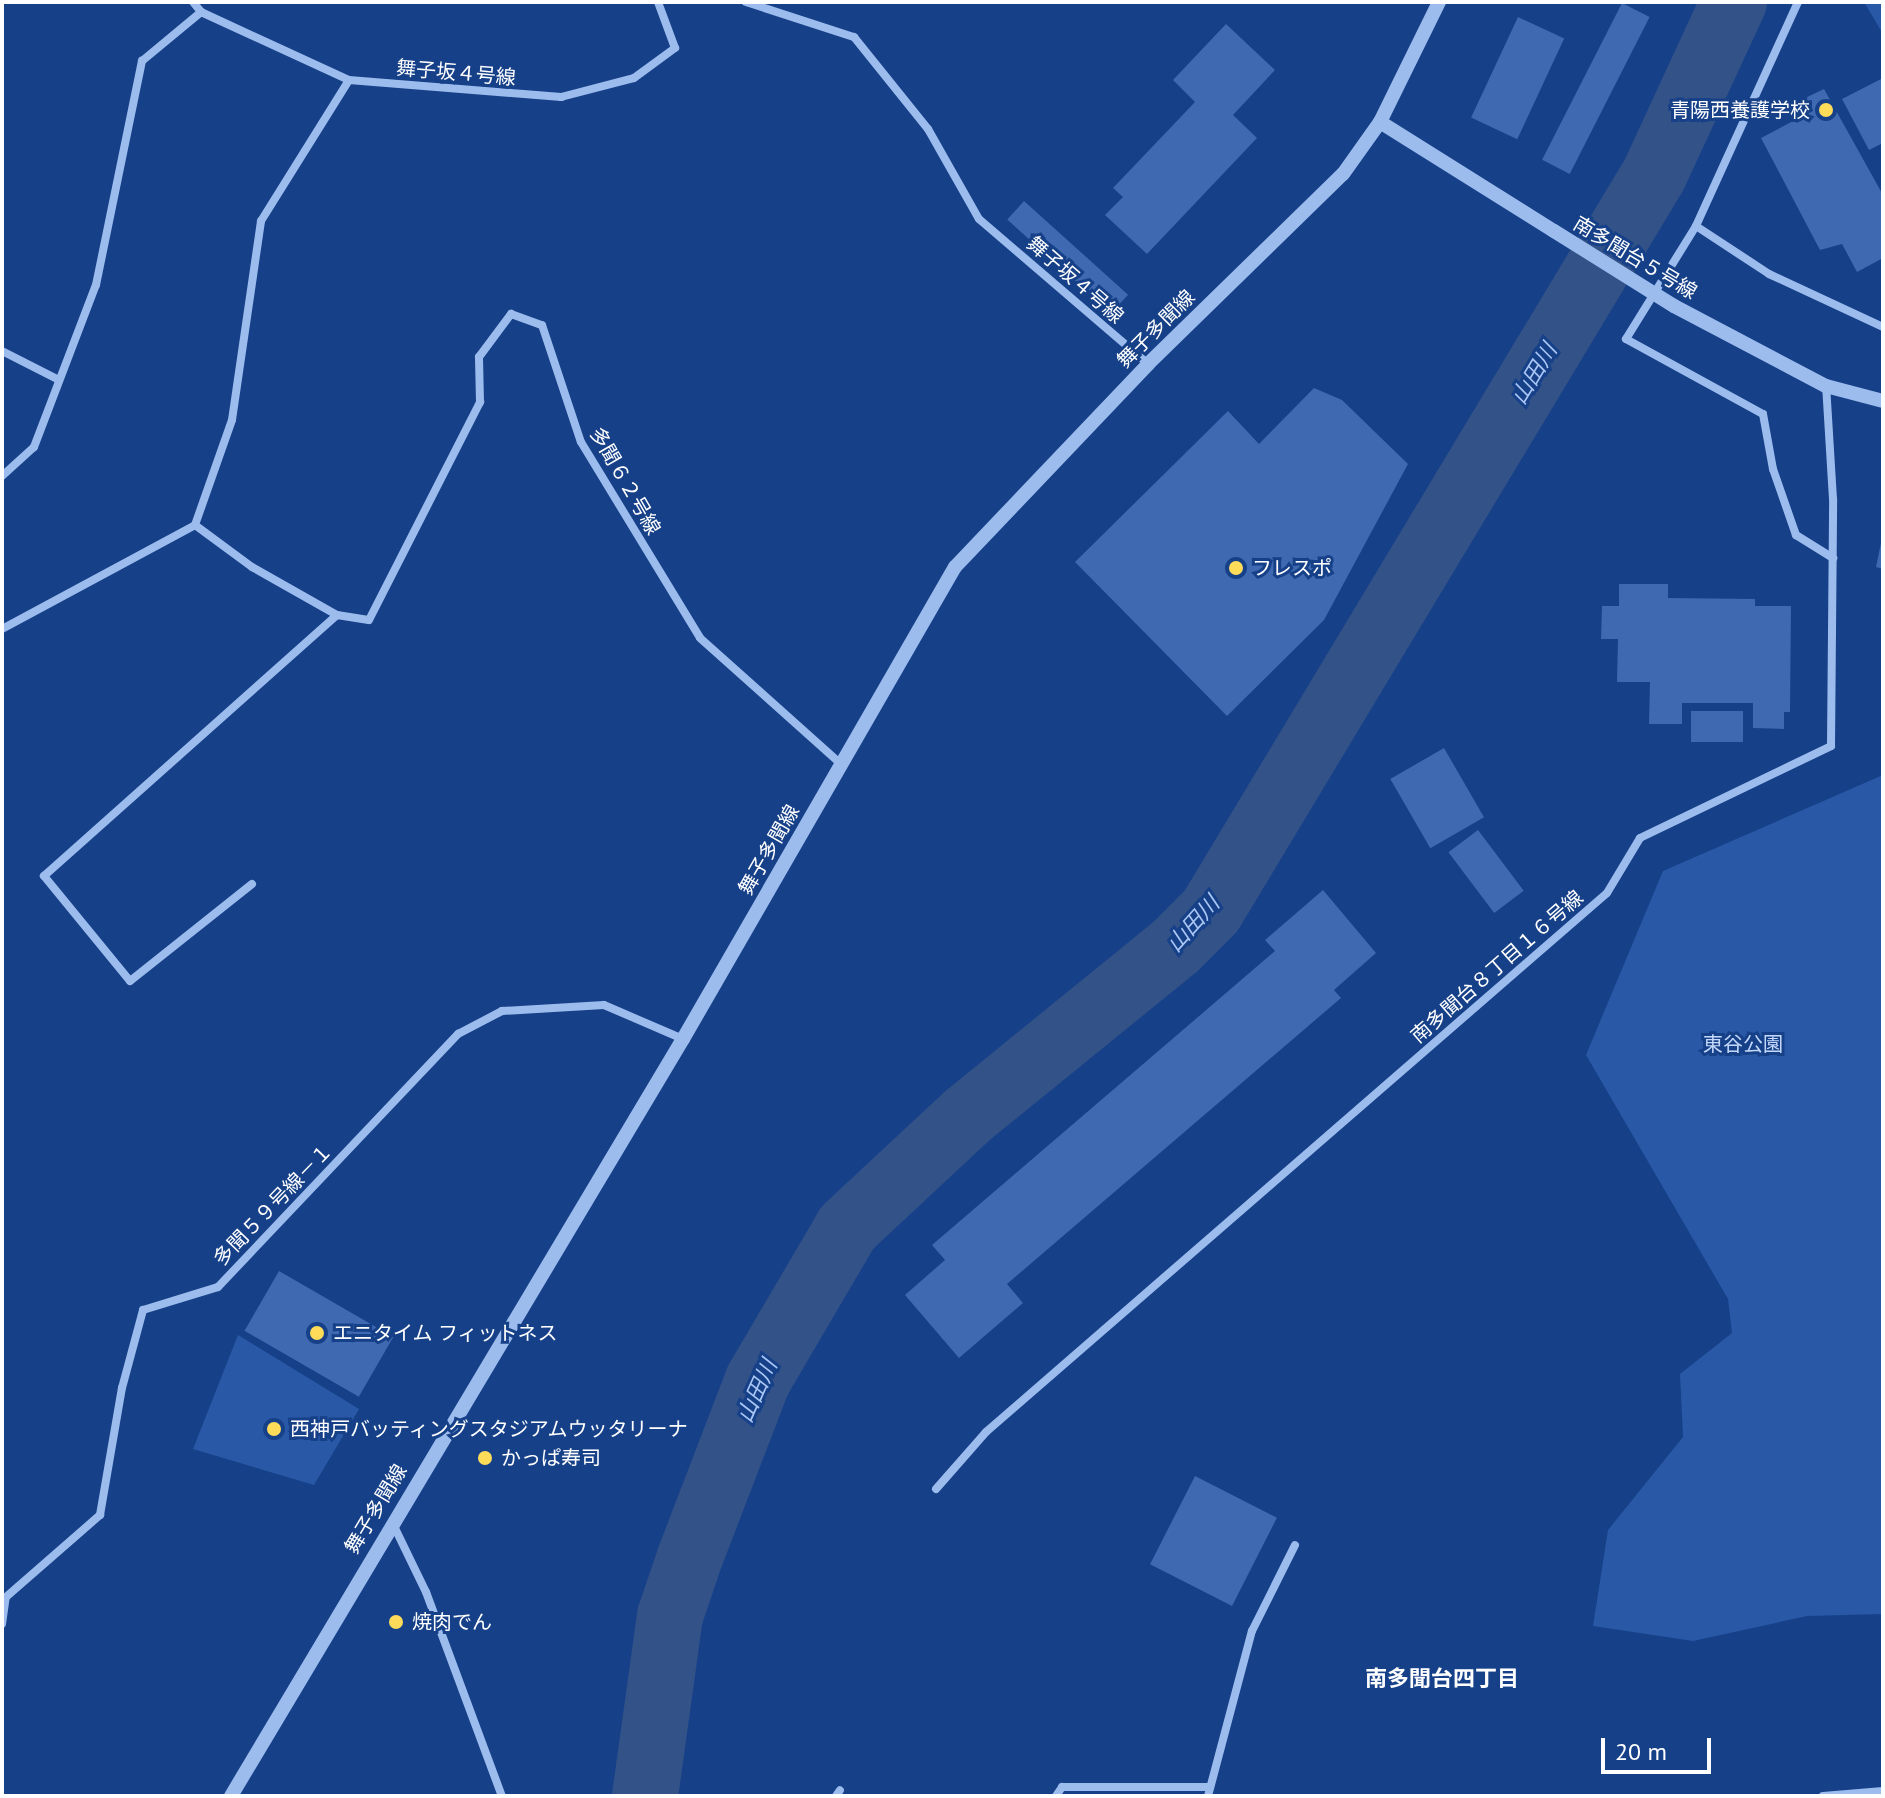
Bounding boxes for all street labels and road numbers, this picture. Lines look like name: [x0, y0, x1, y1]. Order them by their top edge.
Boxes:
street label: 舞子坂４号線: [395, 56, 517, 90]
street label: 南多聞台５号線: [1569, 212, 1701, 304]
street label: 舞子坂４号線: [1022, 232, 1128, 328]
street label: 舞子多聞線: [1112, 285, 1200, 373]
street label: 多聞６２号線: [585, 423, 665, 539]
street label: 舞子多聞線: [734, 801, 804, 899]
street label: 南多聞台８丁目１６号線: [1406, 886, 1588, 1048]
street label: 多聞５９号線－１: [209, 1139, 337, 1271]
street label: 舞子多聞線: [340, 1460, 412, 1558]

